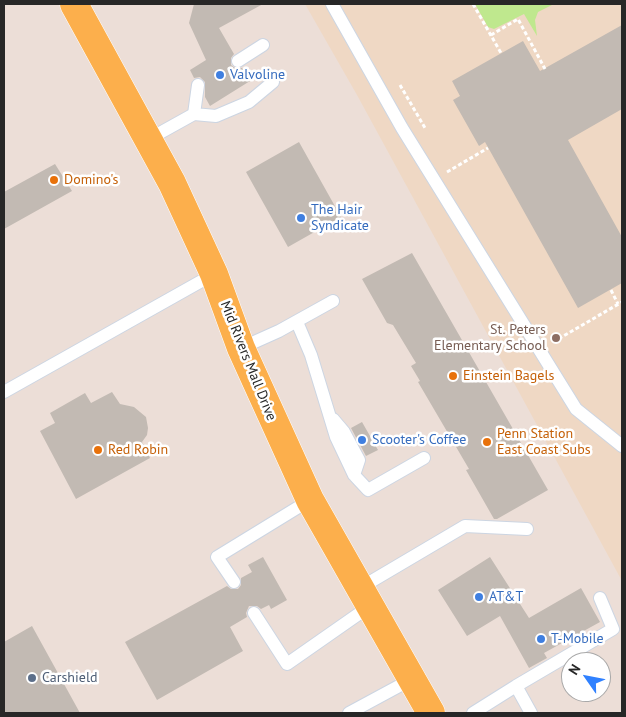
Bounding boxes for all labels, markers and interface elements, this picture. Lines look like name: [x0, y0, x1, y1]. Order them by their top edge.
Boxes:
place label: Valvoline: [230, 67, 285, 83]
marker: Valvoline: [214, 69, 226, 81]
place label: Domino's: [64, 172, 118, 188]
marker: Domino's: [48, 174, 60, 186]
place label: The Hair Syndicate: [311, 202, 369, 234]
marker: The Hair Syndicate: [295, 212, 307, 224]
street label: Mid Rivers Mall Drive: [216, 299, 280, 423]
place label: St. Peters Elementary School: [434, 322, 546, 354]
marker: St. Peters Elementary School: [550, 332, 562, 344]
place label: Einstein Bagels: [463, 368, 554, 384]
marker: Einstein Bagels: [447, 370, 459, 382]
place label: Penn Station East Coast Subs: [497, 426, 591, 458]
place label: Scooter's Coffee: [372, 432, 466, 448]
marker: Scooter's Coffee: [356, 434, 368, 446]
marker: Penn Station East Coast Subs: [481, 436, 493, 448]
place label: Red Robin: [108, 442, 168, 458]
marker: Red Robin: [92, 444, 104, 456]
place label: AT&T: [489, 589, 523, 605]
marker: AT&T: [473, 591, 485, 603]
place label: T-Mobile: [551, 631, 604, 647]
marker: T-Mobile: [535, 633, 547, 645]
north arrow: [561, 652, 611, 702]
text: N: [564, 661, 584, 678]
place label: Carshield: [42, 670, 97, 686]
marker: Carshield: [26, 672, 38, 684]

